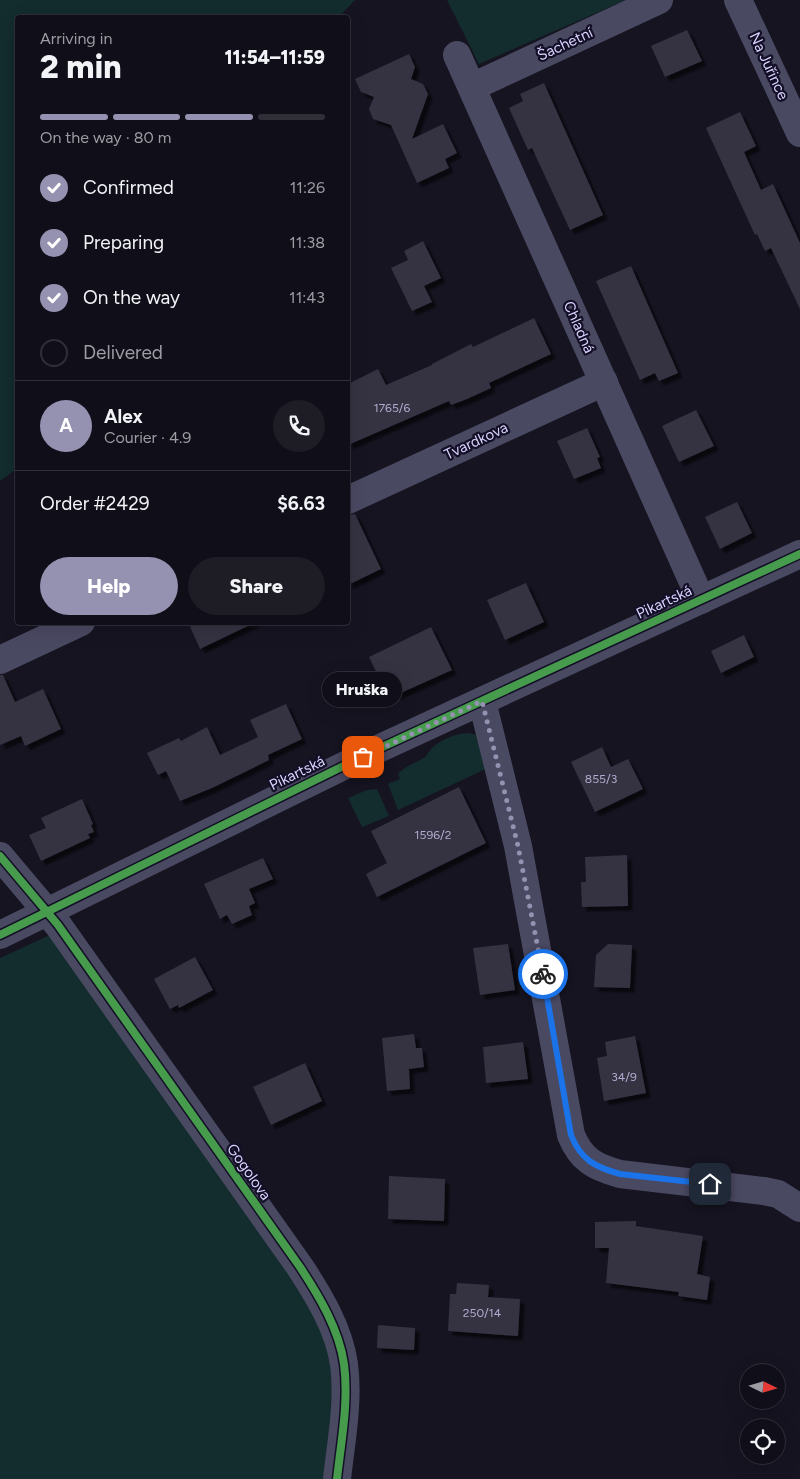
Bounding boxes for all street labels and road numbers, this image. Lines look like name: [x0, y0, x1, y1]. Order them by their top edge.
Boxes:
street label: Šachetní: [534, 23, 597, 65]
street label: Na Juřince: [746, 29, 792, 103]
street label: Chladná: [560, 298, 598, 356]
street label: Tvardkova: [441, 418, 511, 464]
street label: Pikartská: [633, 581, 695, 623]
street label: Pikartská: [266, 752, 328, 794]
street label: Gogolova: [223, 1140, 275, 1204]

